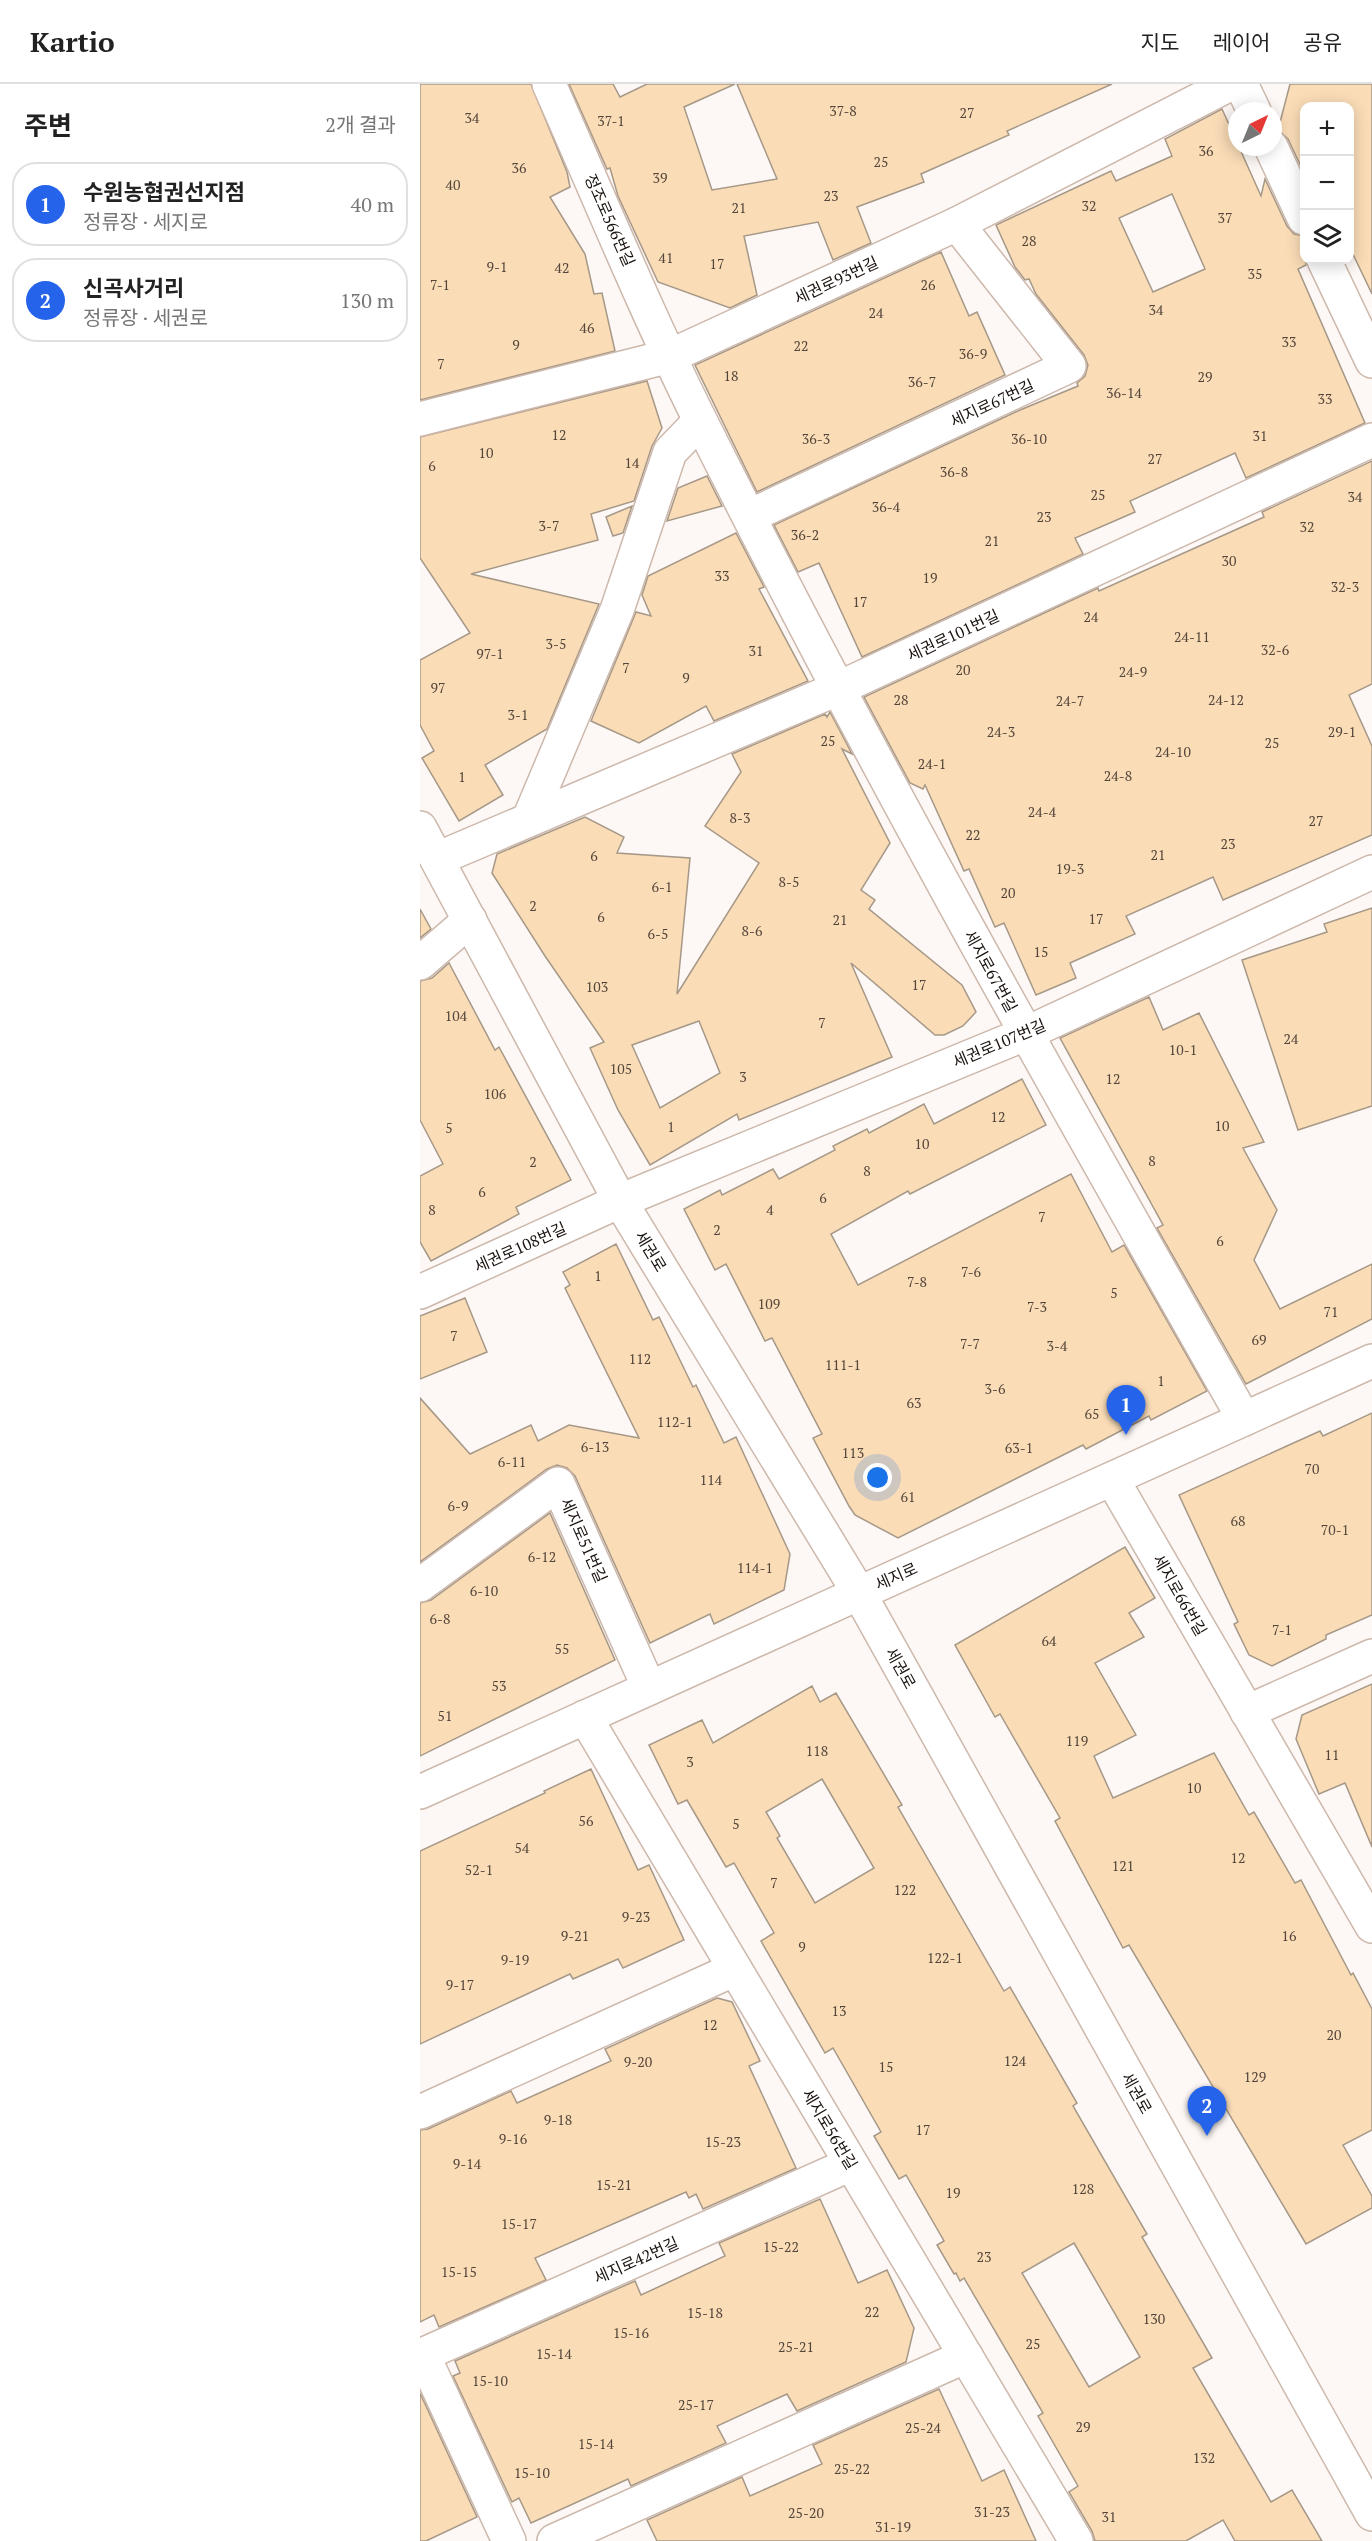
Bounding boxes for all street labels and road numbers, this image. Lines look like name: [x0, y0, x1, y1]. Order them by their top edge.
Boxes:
street label: 정조로566번길: [580, 170, 640, 270]
street label: 세권로93번길: [790, 251, 882, 309]
street label: 세지로67번길: [946, 374, 1038, 432]
street label: 세권로101번길: [903, 604, 1003, 666]
street label: 세지로67번길: [959, 926, 1023, 1016]
street label: 세권로107번길: [949, 1013, 1049, 1073]
street label: 세권로108번길: [470, 1217, 570, 1277]
street label: 세권로: [630, 1226, 672, 1276]
street label: 세지로51번길: [556, 1494, 612, 1586]
street label: 세지로66번길: [1148, 1550, 1212, 1640]
street label: 세지로: [871, 1557, 921, 1595]
street label: 세권로: [881, 1643, 921, 1693]
street label: 세권로: [1117, 2068, 1157, 2118]
street label: 세지로56번길: [797, 2084, 863, 2174]
street label: 세지로42번길: [590, 2232, 682, 2288]

